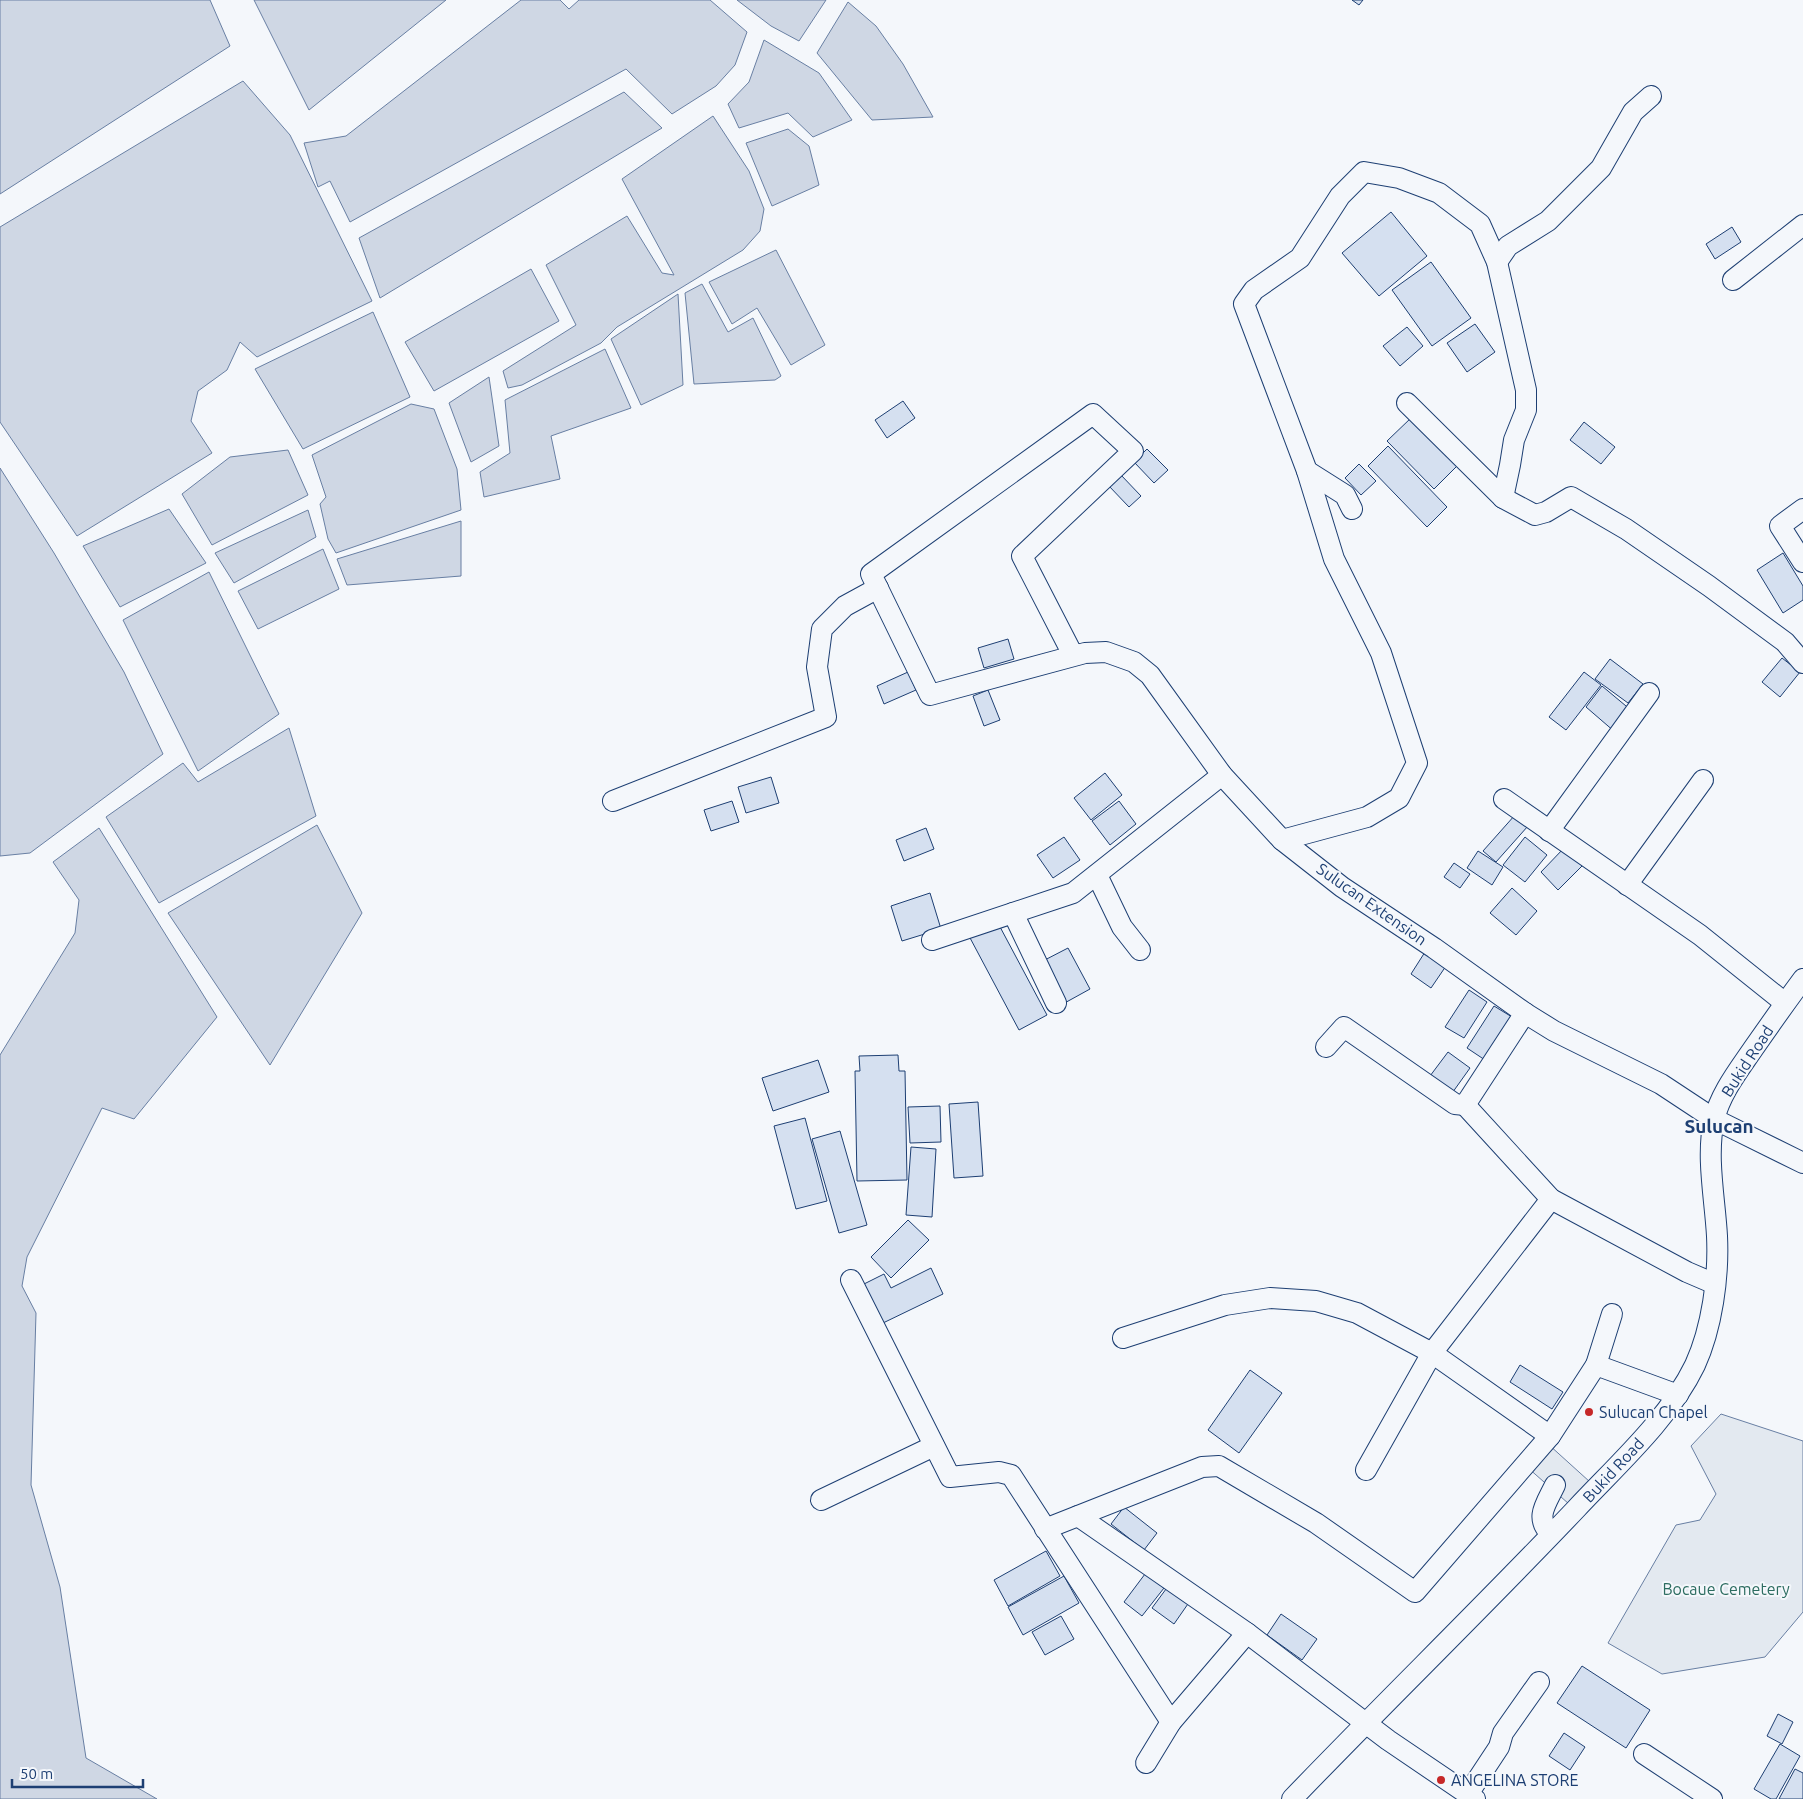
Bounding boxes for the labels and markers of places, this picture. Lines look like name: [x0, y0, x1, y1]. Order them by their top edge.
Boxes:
place label: Sulucan Chapel: [1599, 1403, 1708, 1421]
marker: Sulucan Chapel: [1583, 1406, 1595, 1418]
place label: ANGELINA STORE: [1451, 1771, 1579, 1789]
marker: ANGELINA STORE: [1435, 1774, 1447, 1786]

